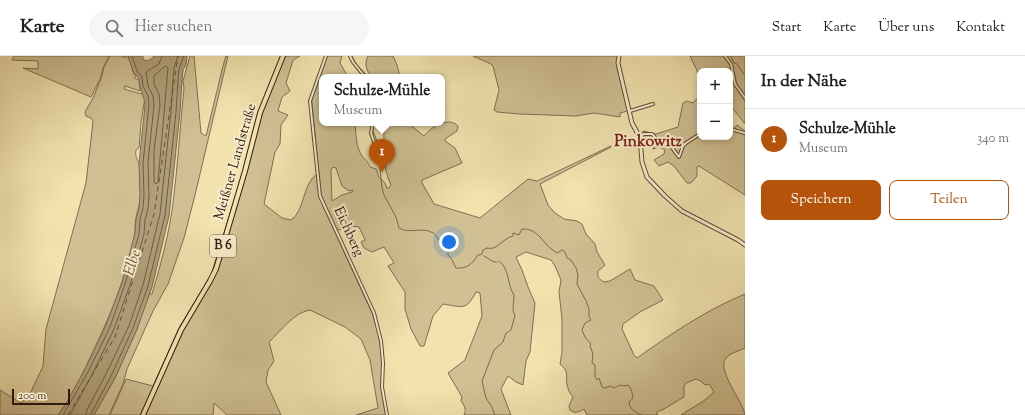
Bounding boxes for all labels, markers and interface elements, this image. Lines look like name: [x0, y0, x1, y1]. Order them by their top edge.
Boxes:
search box: [89, 10, 369, 46]
text: Karte: [20, 14, 65, 41]
icon: search: [103, 17, 125, 39]
text: Hier suchen: [135, 17, 212, 38]
text: Start: [772, 18, 801, 38]
text: Karte: [823, 18, 856, 38]
text: Über uns: [878, 18, 934, 38]
text: Kontakt: [956, 18, 1005, 38]
map controls: [697, 68, 733, 140]
button: +: [697, 68, 733, 104]
text: In der Nähe: [761, 70, 847, 94]
popup: [319, 74, 445, 126]
text: Schulze-Mühle: [334, 81, 430, 102]
street label: Meißner Landstraße: [210, 101, 262, 223]
text: Museum: [334, 102, 382, 120]
button: −: [697, 104, 733, 140]
text: Schulze-Mühle: [799, 119, 896, 140]
text: 1: [772, 130, 776, 148]
text: 340 m: [977, 130, 1009, 148]
district label: Pinkowitz: [614, 131, 682, 154]
pin: 1: [369, 139, 395, 172]
text: Museum: [799, 140, 848, 158]
button: Speichern: [761, 180, 881, 220]
button: Teilen: [889, 180, 1009, 220]
street label: Eichberg: [328, 204, 368, 260]
your location: [439, 232, 459, 252]
road number: B 6: [210, 235, 236, 257]
water label: Elbe: [119, 247, 147, 279]
scale bar: [12, 387, 70, 406]
text: 200 m: [18, 388, 46, 404]

